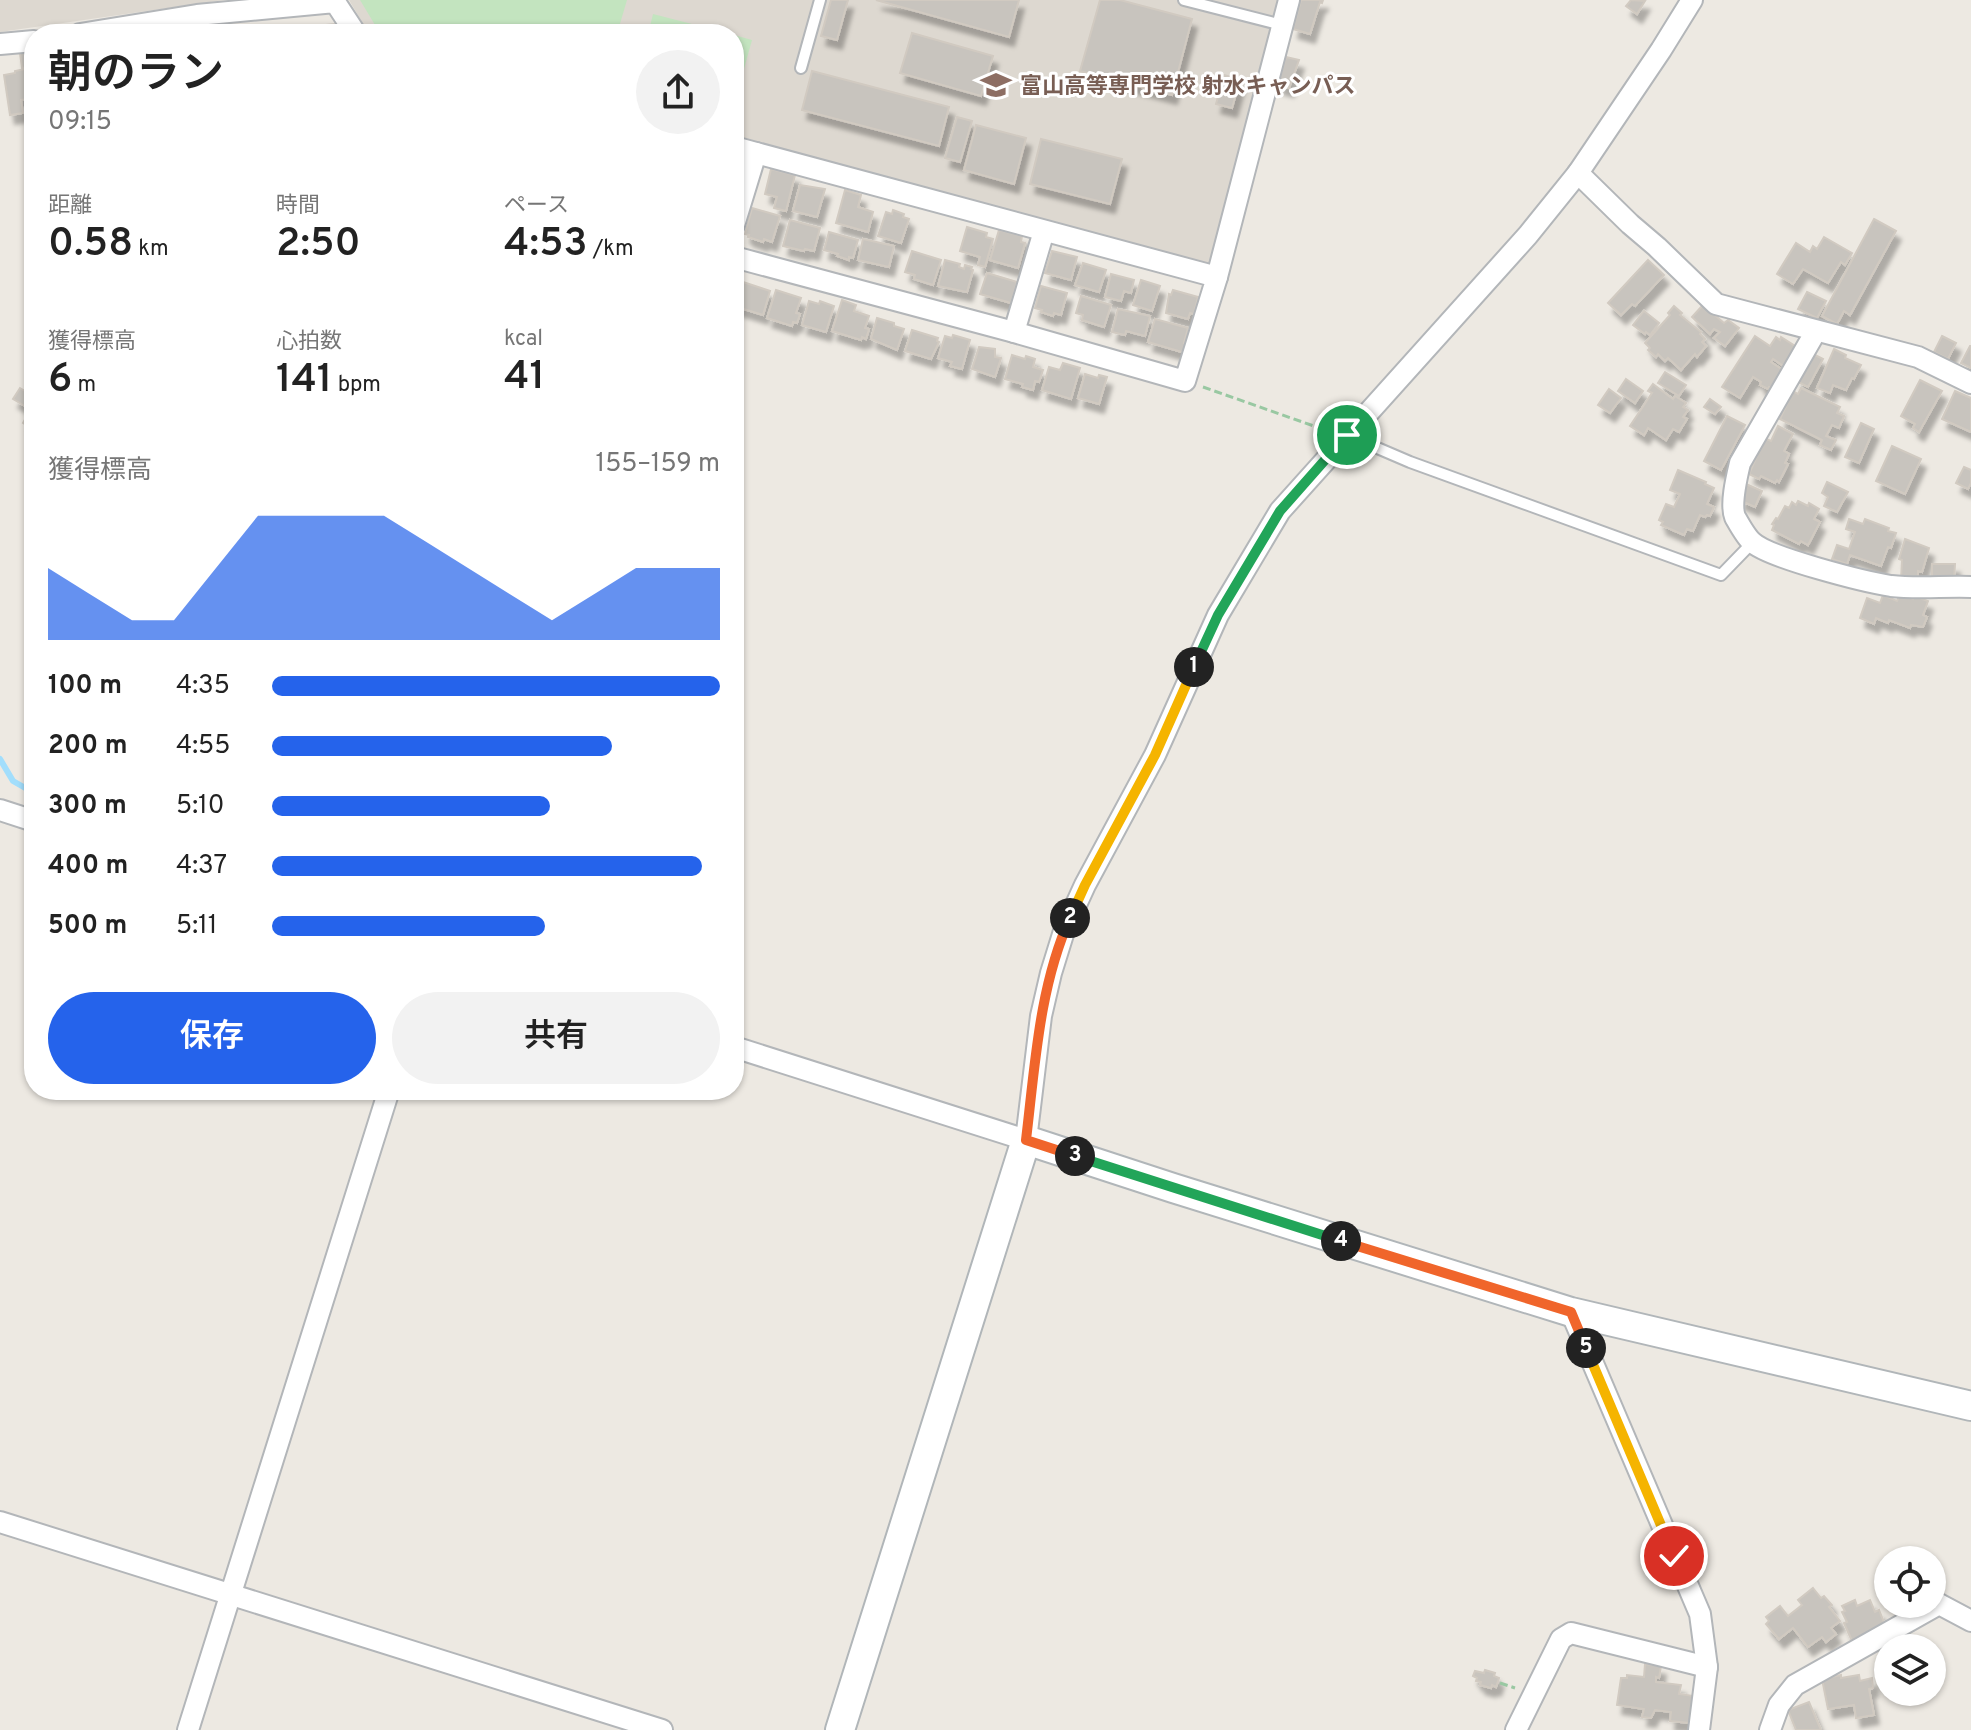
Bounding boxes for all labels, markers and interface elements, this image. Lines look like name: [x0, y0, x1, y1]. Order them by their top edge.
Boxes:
text: 朝のラン: [48, 48, 224, 104]
button: share: [636, 50, 720, 134]
school or university icon: 富山高等専門学校 射水キャンパス: [979, 68, 1013, 102]
place label: 富山高等専門学校 射水キャンパス: [1020, 74, 1356, 101]
text: 09:15: [48, 106, 112, 139]
text: 距離: [48, 193, 92, 220]
text: 時間: [276, 193, 320, 220]
text: ペース: [504, 193, 569, 220]
text: 0.58: [48, 220, 133, 270]
text: 2:50: [276, 220, 361, 270]
text: 4:53: [504, 220, 587, 270]
text: km: [133, 236, 169, 263]
text: /km: [587, 236, 634, 263]
text: kcal: [504, 326, 543, 353]
text: 獲得標高: [48, 329, 136, 356]
text: 心拍数: [276, 329, 342, 356]
text: 41: [504, 353, 545, 403]
text: 6: [48, 356, 72, 406]
text: 141: [276, 356, 332, 406]
text: m: [72, 372, 96, 399]
text: bpm: [332, 372, 381, 399]
pin: [1313, 401, 1381, 469]
icon: arrive: [1325, 413, 1369, 457]
text: 155–159 m: [596, 448, 720, 481]
text: 獲得標高: [48, 455, 152, 488]
pin: 1: [1174, 647, 1214, 687]
text: 1: [1190, 653, 1198, 680]
text: 100 m: [48, 670, 122, 703]
text: 4:35: [176, 670, 230, 703]
text: 200 m: [48, 730, 127, 763]
text: 4:55: [176, 730, 230, 763]
text: 300 m: [48, 790, 127, 823]
text: 5:10: [176, 790, 224, 823]
text: 400 m: [48, 850, 128, 883]
text: 4:37: [176, 850, 227, 883]
pin: 2: [1050, 898, 1090, 938]
text: 2: [1063, 904, 1077, 931]
text: 500 m: [48, 910, 127, 943]
text: 5:11: [176, 910, 217, 943]
button: 保存: [48, 992, 376, 1084]
button: 共有: [392, 992, 720, 1084]
pin: 3: [1055, 1136, 1095, 1176]
text: 3: [1068, 1142, 1082, 1169]
pin: 4: [1321, 1221, 1361, 1261]
text: 4: [1334, 1227, 1348, 1254]
pin: 5: [1566, 1328, 1606, 1368]
text: 5: [1579, 1334, 1593, 1361]
pin: [1640, 1522, 1708, 1590]
icon: check: [1652, 1534, 1696, 1578]
map controls: [1874, 1546, 1946, 1706]
button: locate: [1874, 1546, 1946, 1618]
button: layers: [1874, 1634, 1946, 1706]

